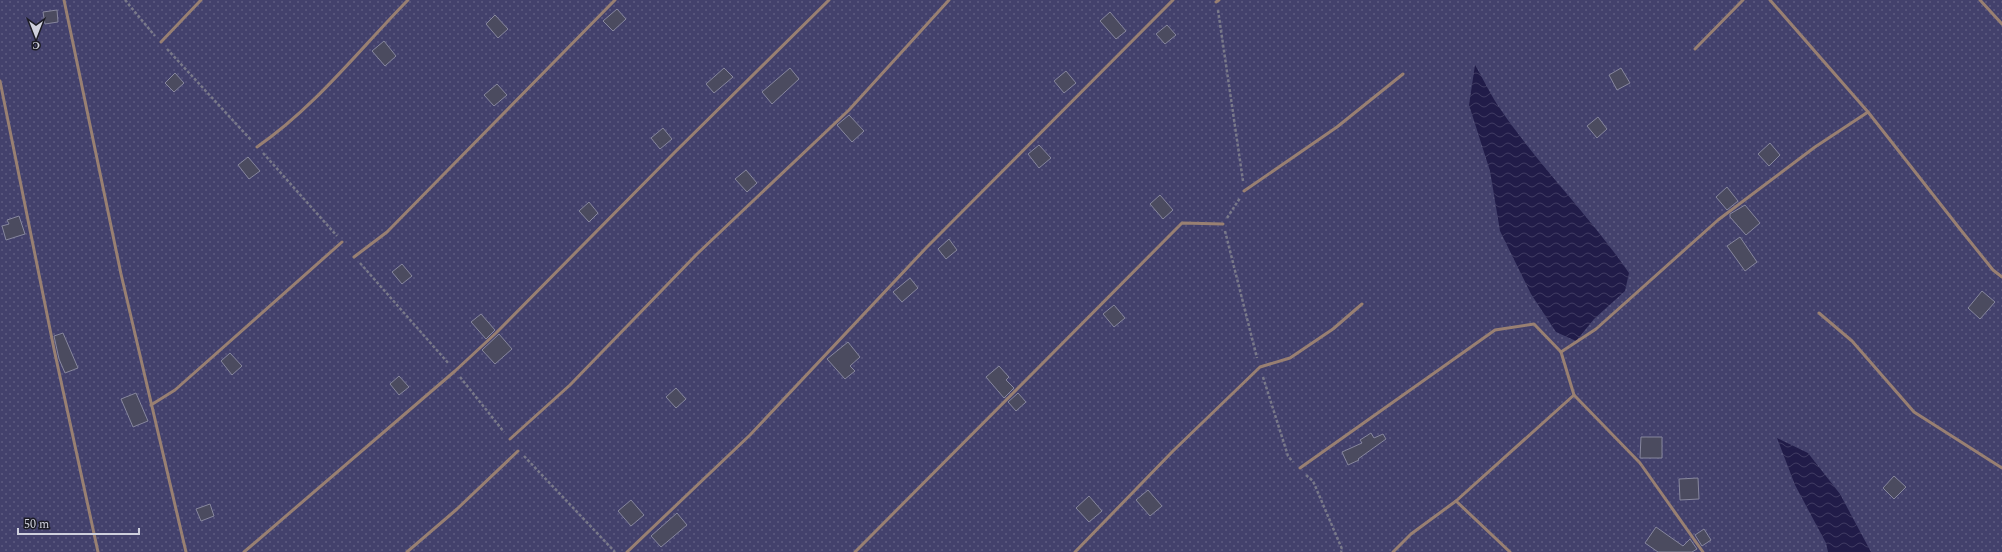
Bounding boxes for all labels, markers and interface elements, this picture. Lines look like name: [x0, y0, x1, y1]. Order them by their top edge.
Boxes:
north arrow: [16, 16, 56, 56]
text: С: [32, 37, 40, 54]
scale bar: [18, 510, 139, 536]
text: 50 m: [24, 515, 49, 534]

